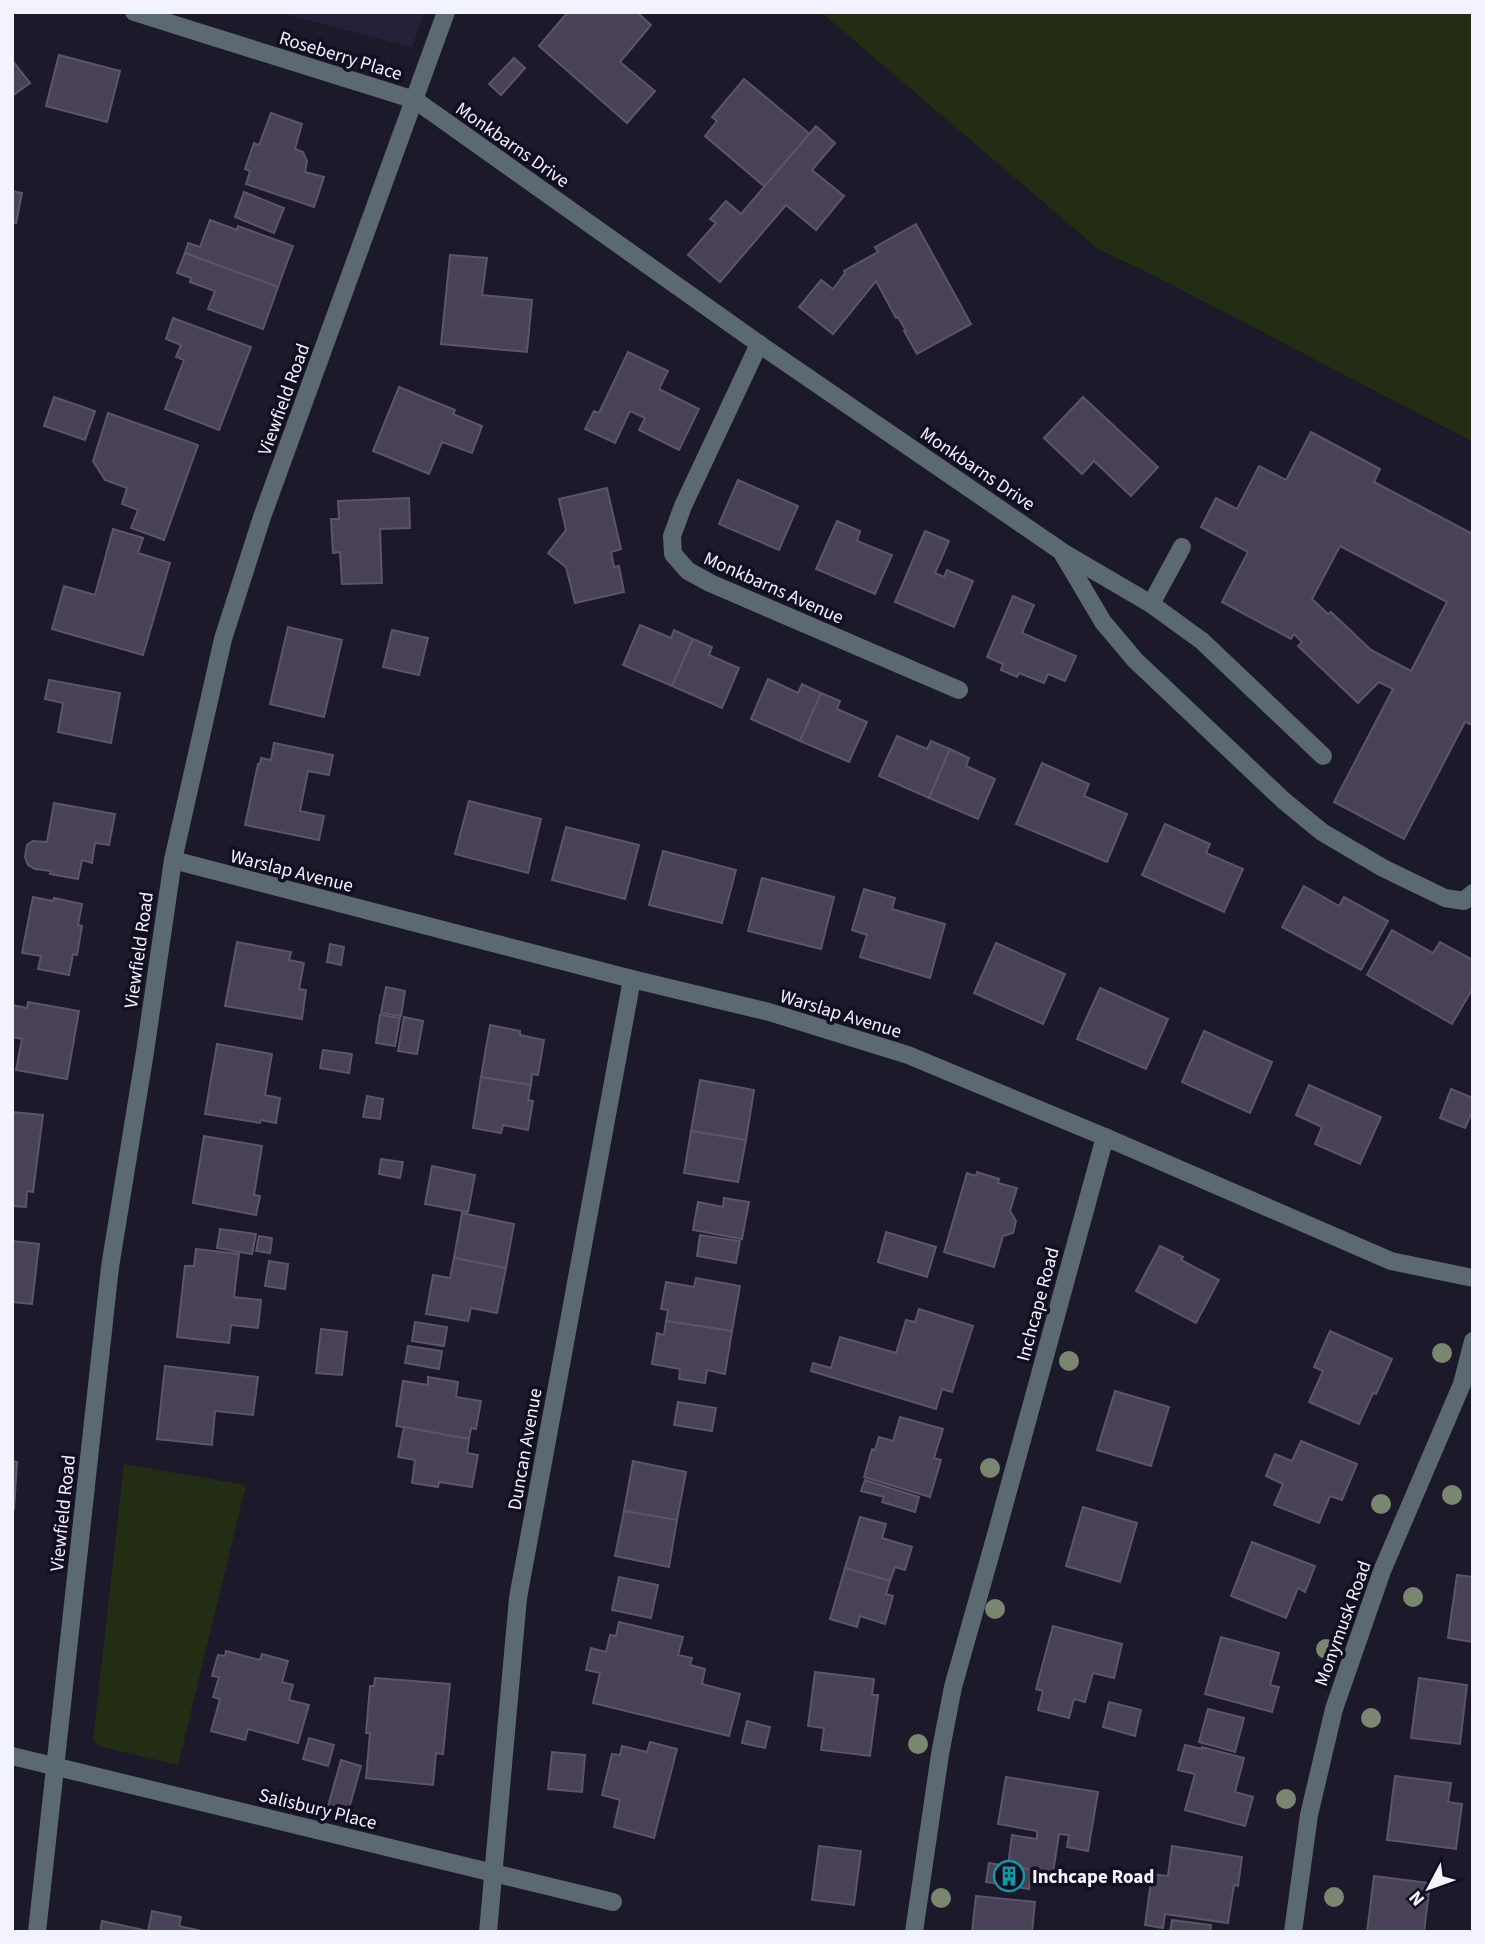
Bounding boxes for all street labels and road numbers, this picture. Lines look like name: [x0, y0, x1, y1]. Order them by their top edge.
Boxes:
street label: Roseberry Place: [276, 25, 405, 88]
street label: Monkbarns Drive: [450, 96, 575, 195]
street label: Viewfield Road: [252, 340, 317, 459]
street label: Monkbarns Drive: [914, 421, 1040, 518]
street label: Monkbarns Avenue: [699, 545, 848, 631]
street label: Warslap Avenue: [227, 843, 356, 900]
street label: Viewfield Road: [118, 890, 161, 1010]
street label: Warslap Avenue: [776, 983, 905, 1046]
street label: Inchcape Road: [1010, 1244, 1067, 1364]
street label: Duncan Avenue: [501, 1386, 549, 1512]
street label: Viewfield Road: [44, 1453, 83, 1573]
street label: Monymusk Road: [1308, 1557, 1379, 1690]
street label: Salisbury Place: [256, 1782, 379, 1837]

